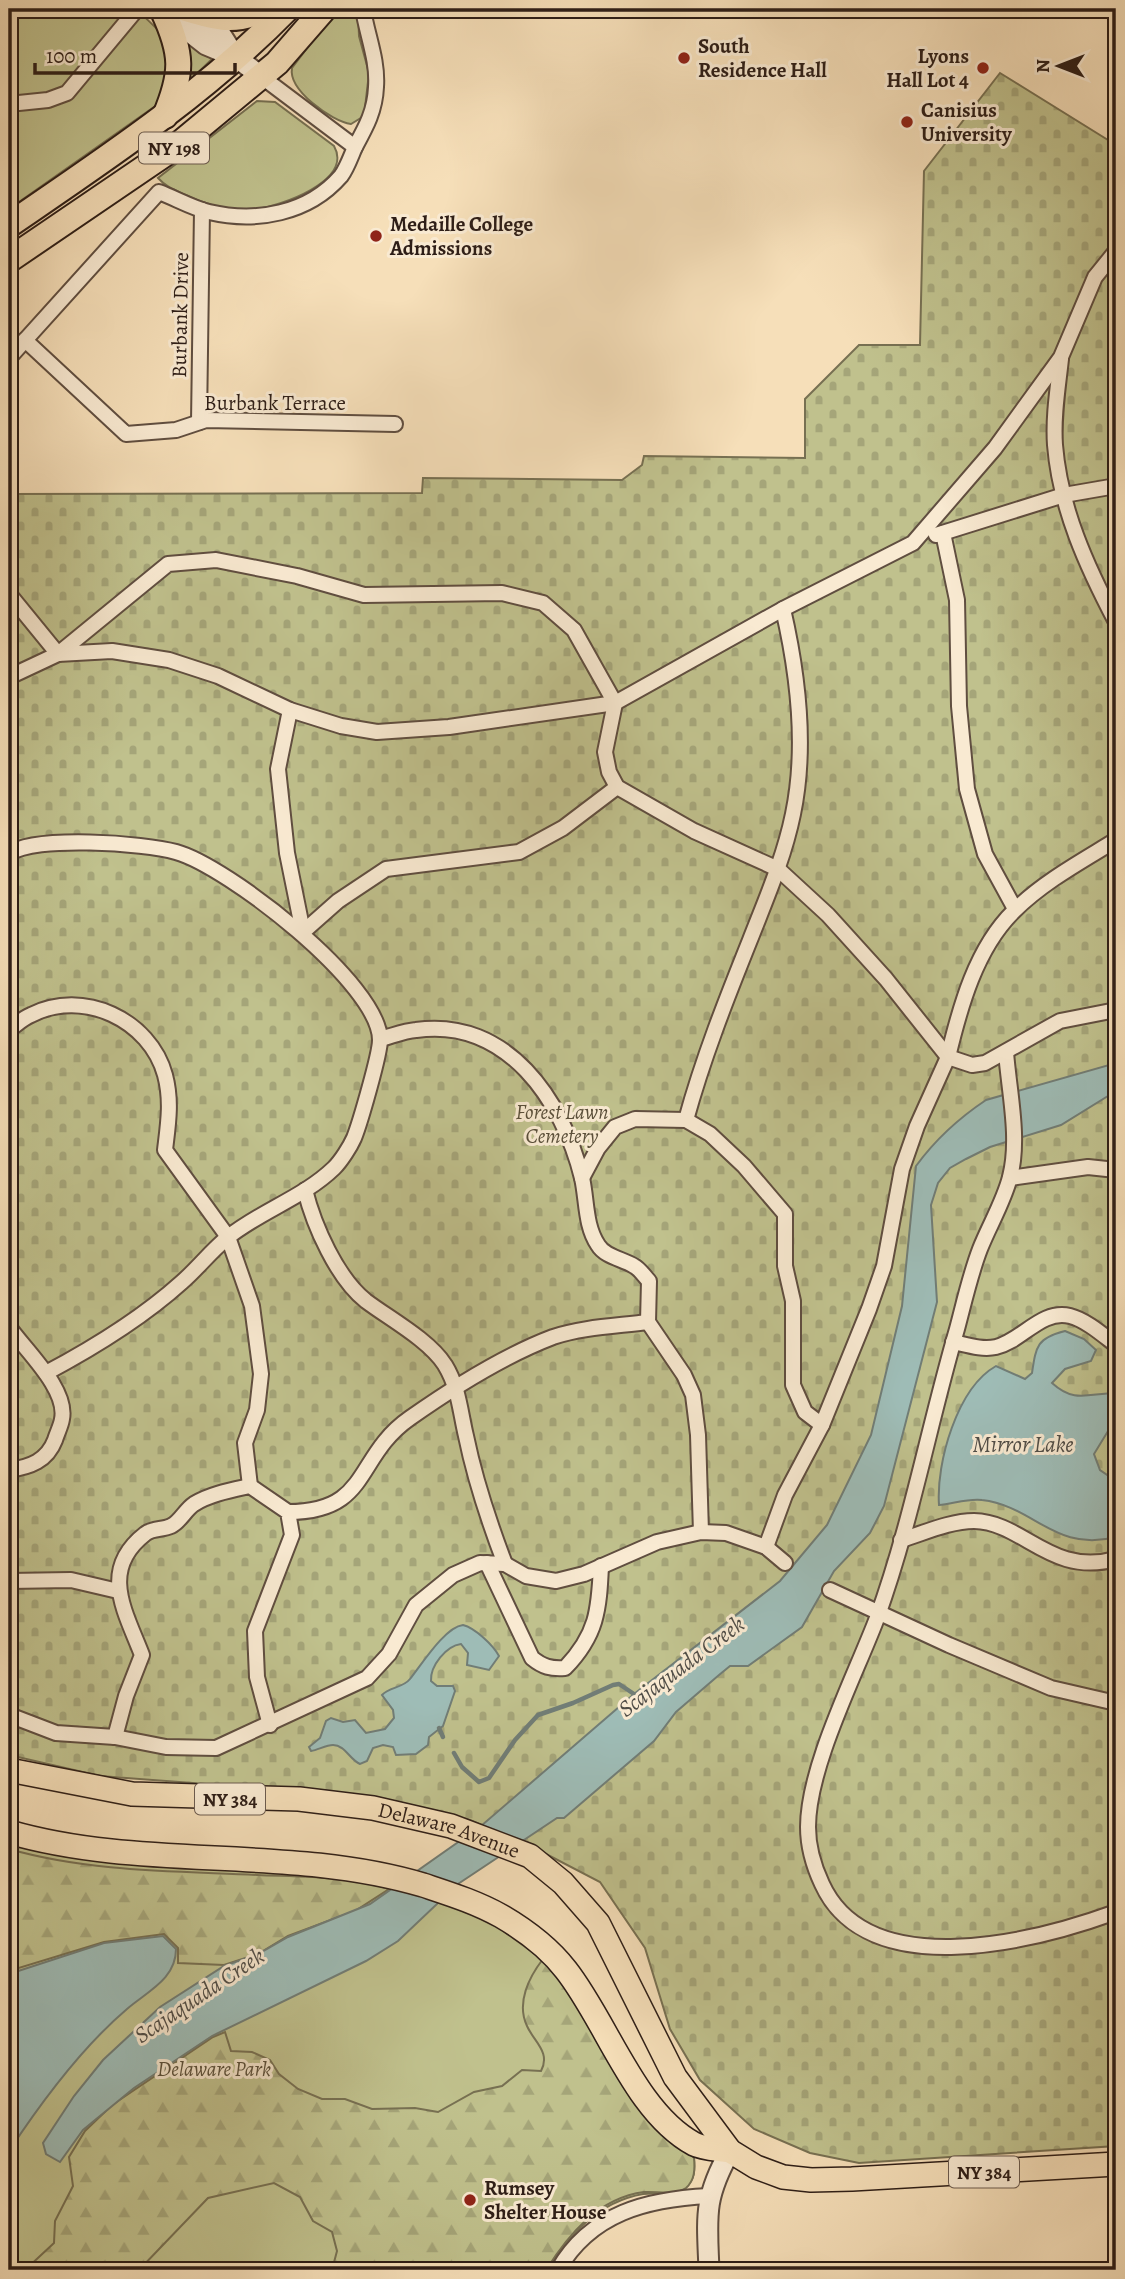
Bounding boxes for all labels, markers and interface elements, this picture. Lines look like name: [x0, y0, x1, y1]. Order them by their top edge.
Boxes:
scale bar: [35, 32, 234, 76]
place label: South Residence Hall: [698, 32, 827, 84]
north arrow: [1024, 32, 1094, 102]
text: 100 m: [46, 42, 97, 70]
place label: Lyons Hall Lot 4: [886, 42, 969, 94]
marker: South Residence Hall: [676, 50, 692, 66]
text: N: [1030, 59, 1056, 73]
marker: Lyons Hall Lot 4: [975, 60, 991, 76]
place label: Canisius University: [921, 96, 1013, 148]
marker: Canisius University: [899, 114, 915, 130]
road number: NY 198: [139, 132, 209, 164]
place label: Medaille College Admissions: [389, 210, 534, 262]
marker: Medaille College Admissions: [368, 228, 384, 244]
street label: Burbank Drive: [165, 252, 195, 378]
street label: Burbank Terrace: [204, 389, 346, 417]
park label: Forest Lawn Cemetery: [515, 1098, 609, 1150]
water label: Mirror Lake: [972, 1429, 1074, 1460]
water label: Scajaquada Creek: [612, 1609, 751, 1724]
road number: NY 384: [195, 1784, 265, 1814]
street label: Delaware Avenue: [375, 1796, 524, 1865]
water label: Scajaquada Creek: [128, 1940, 270, 2050]
park label: Delaware Park: [157, 2055, 271, 2083]
road number: NY 384: [949, 2156, 1019, 2188]
place label: Rumsey Shelter House: [484, 2174, 607, 2226]
marker: Rumsey Shelter House: [462, 2192, 478, 2208]

